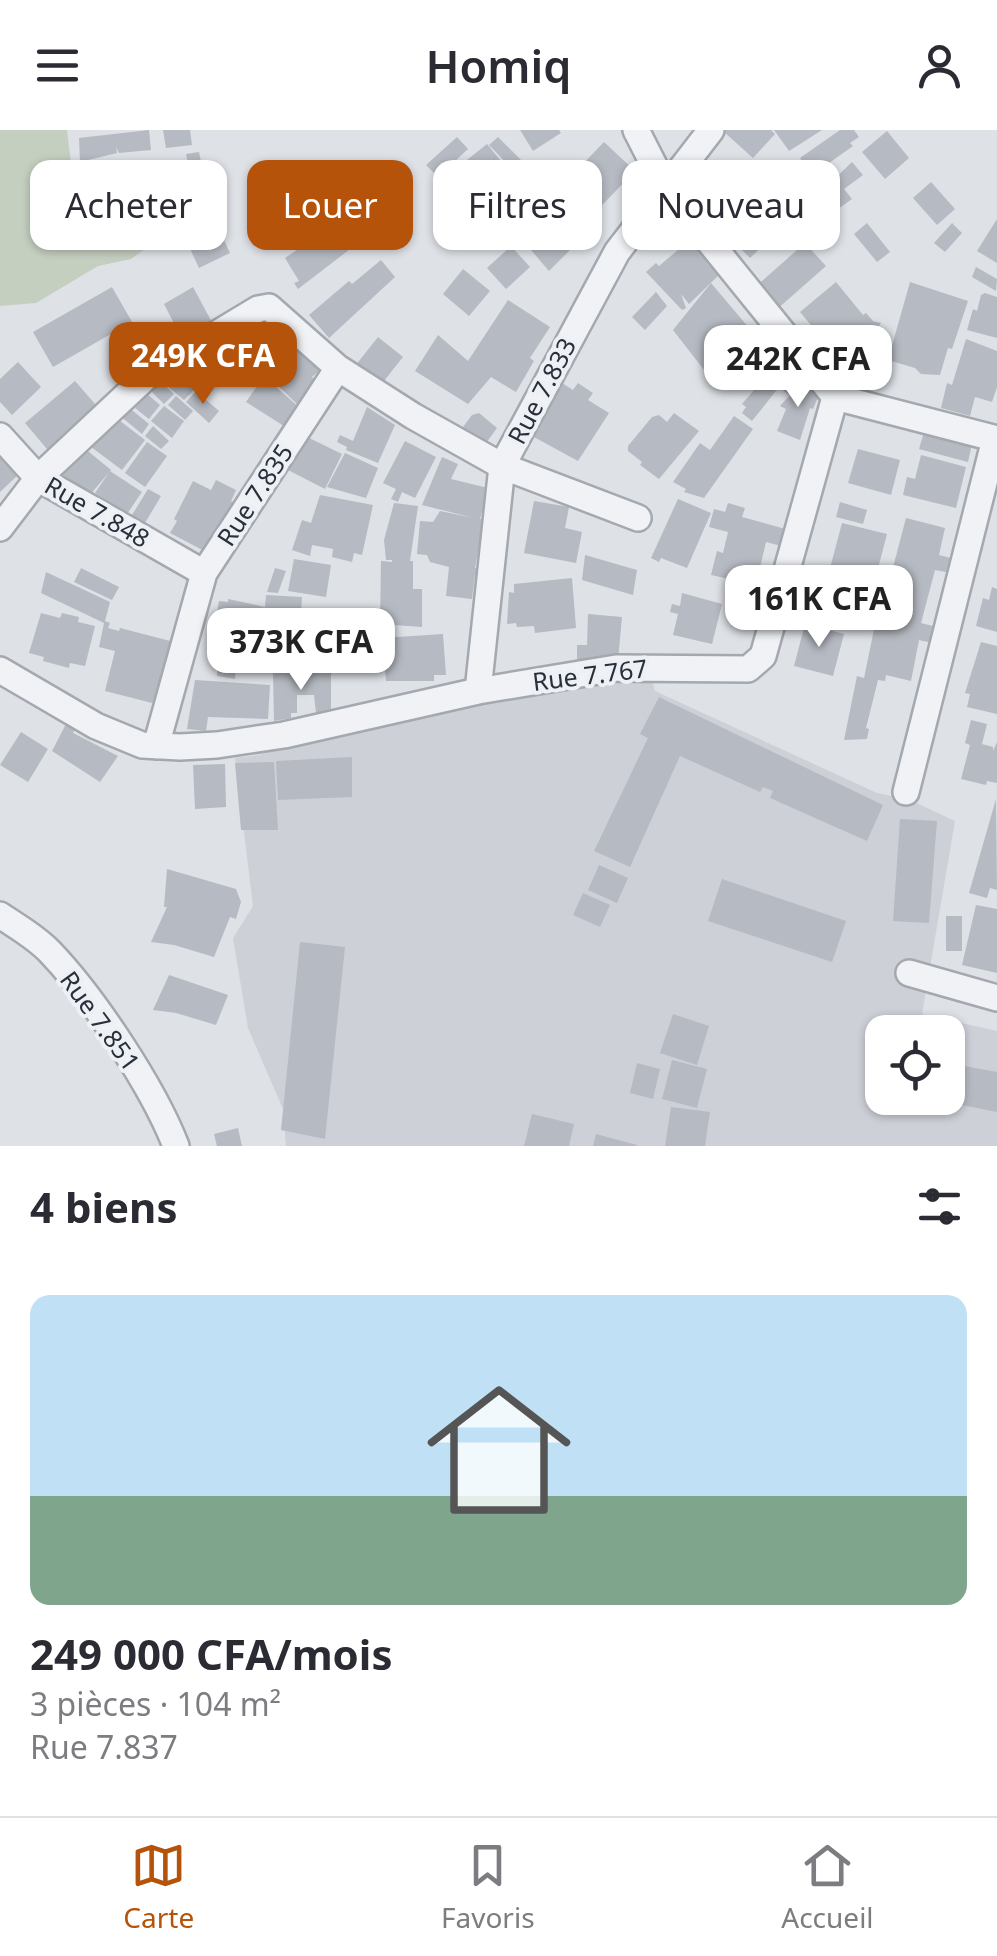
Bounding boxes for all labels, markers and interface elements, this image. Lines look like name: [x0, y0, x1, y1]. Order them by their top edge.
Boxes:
text: Homiq: [426, 35, 571, 96]
icon: menu: [30, 38, 85, 93]
icon: person: [912, 38, 967, 93]
chip: Acheter: [30, 160, 227, 250]
chip: Louer: [247, 160, 413, 250]
chip: Filtres: [433, 160, 602, 250]
chip: Nouveau: [622, 160, 840, 250]
pin: 249K CFA: [100, 322, 306, 407]
pin: 242K CFA: [695, 325, 901, 410]
street label: Rue 7.833: [499, 332, 583, 450]
text: 249K CFA: [131, 333, 275, 376]
text: 242K CFA: [726, 336, 870, 379]
street label: Rue 7.835: [208, 437, 300, 552]
street label: Rue 7.848: [39, 468, 156, 555]
pin: 161K CFA: [716, 565, 922, 650]
text: 161K CFA: [747, 576, 891, 619]
pin: 373K CFA: [198, 608, 404, 693]
text: 373K CFA: [229, 619, 373, 662]
street label: Rue 7.767: [530, 650, 649, 698]
street label: Rue 7.851: [53, 964, 149, 1077]
map controls: [865, 1015, 965, 1115]
button: locate: [865, 1015, 965, 1115]
text: 4 biens: [30, 1178, 178, 1235]
icon: filters: [912, 1179, 967, 1234]
icon: home: [409, 1360, 589, 1540]
text: 249 000 CFA/mois: [30, 1625, 393, 1682]
text: 3 pièces · 104 m²: [30, 1682, 281, 1725]
text: Rue 7.837: [30, 1725, 178, 1768]
tab: Carte: [123, 1838, 194, 1936]
tab: Favoris: [441, 1838, 535, 1936]
tab: Accueil: [781, 1838, 874, 1936]

